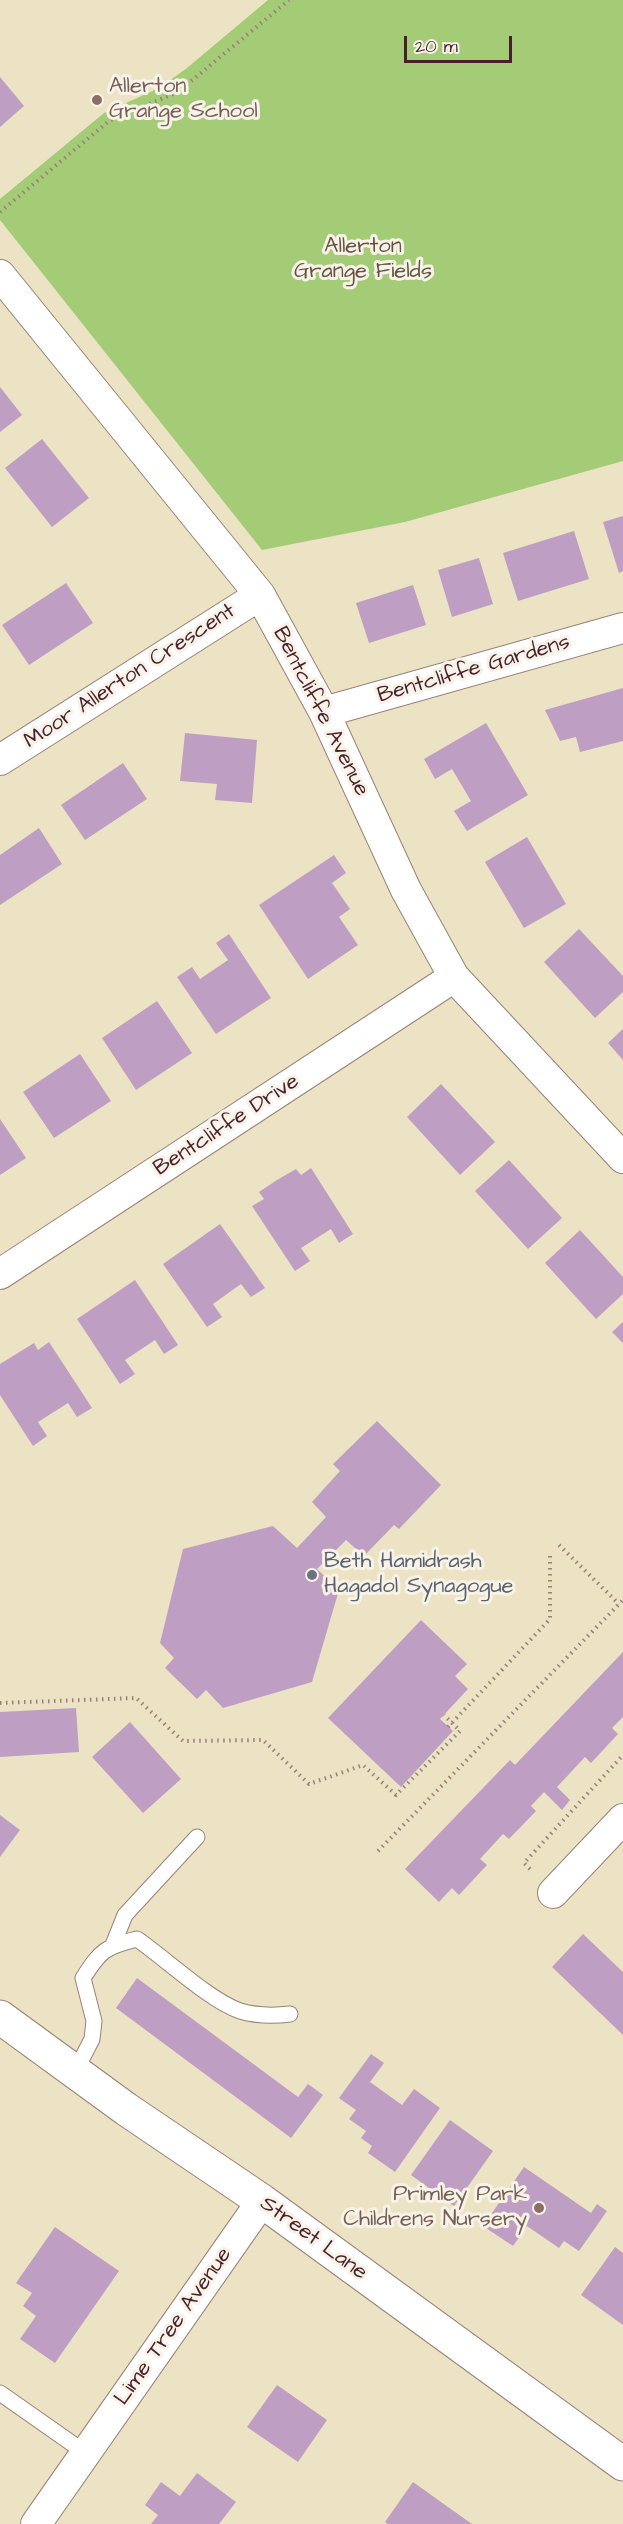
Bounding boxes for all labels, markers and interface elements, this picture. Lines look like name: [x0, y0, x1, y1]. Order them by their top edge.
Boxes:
scale bar: [407, 24, 515, 62]
text: 20 m: [415, 34, 458, 59]
place label: Allerton Grange School: [109, 74, 258, 125]
marker: Allerton Grange School: [90, 93, 104, 107]
park label: Allerton Grange Fields: [294, 234, 432, 286]
street label: Moor Allerton Crescent: [19, 599, 241, 755]
street label: Bentcliffe Avenue: [266, 623, 374, 801]
street label: Bentcliffe Gardens: [375, 630, 573, 710]
street label: Bentcliffe Drive: [149, 1069, 305, 1183]
place label: Beth Hamidrash Hagadol Synagogue: [324, 1549, 514, 1600]
marker: Beth Hamidrash Hagadol Synagogue: [305, 1568, 319, 1582]
place label: Primley Park Childrens Nursery: [343, 2182, 527, 2234]
street label: Street Lane: [254, 2191, 372, 2287]
marker: Primley Park Childrens Nursery: [532, 2201, 546, 2215]
street label: Lime Tree Avenue: [110, 2243, 238, 2411]

